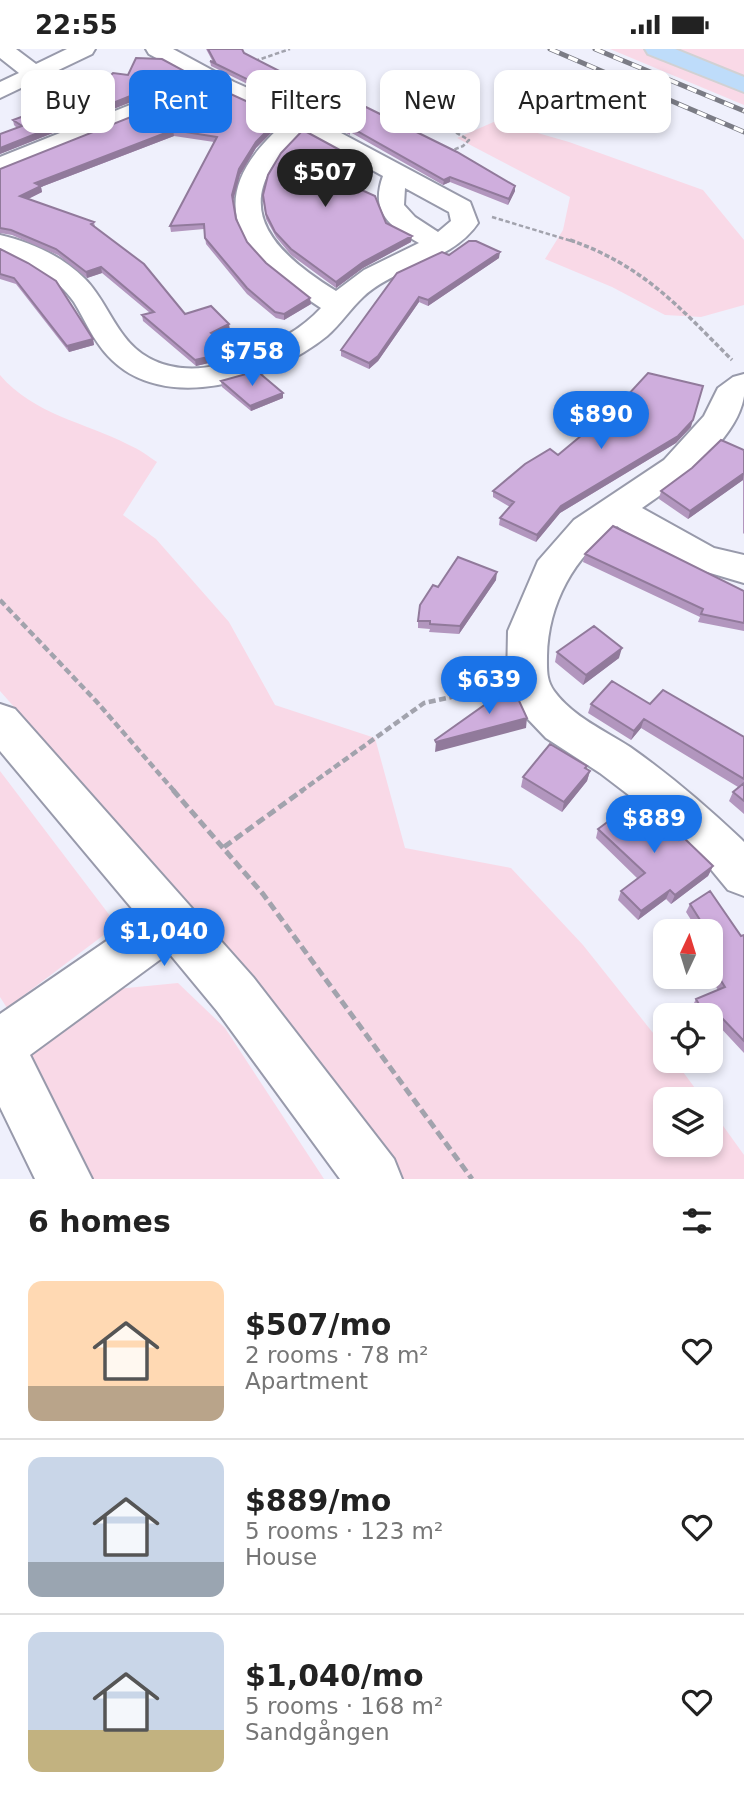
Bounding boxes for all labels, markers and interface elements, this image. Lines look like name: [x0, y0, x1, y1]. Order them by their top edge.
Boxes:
text: 22:55: [35, 10, 118, 40]
chip: Buy: [21, 70, 115, 133]
chip: Rent: [129, 70, 232, 133]
chip: Filters: [246, 70, 366, 133]
chip: New: [380, 70, 480, 133]
chip: Apartment: [494, 70, 671, 133]
pin: $507: [284, 149, 366, 209]
text: $507: [293, 159, 357, 185]
pin: $758: [211, 329, 293, 388]
text: $758: [220, 338, 284, 364]
pin: $890: [560, 391, 642, 451]
text: $890: [569, 401, 633, 427]
pin: $639: [448, 657, 530, 716]
text: $639: [457, 666, 521, 692]
pin: $889: [613, 795, 695, 855]
text: $889: [622, 805, 686, 831]
pin: $1,040: [107, 909, 221, 968]
text: $1,040: [120, 918, 208, 944]
north arrow: [653, 919, 723, 989]
map controls: [653, 919, 723, 1157]
button: locate: [653, 1003, 723, 1073]
button: layers: [653, 1087, 723, 1157]
icon: filters: [678, 1202, 716, 1240]
text: 6 homes: [28, 1204, 171, 1239]
text: $507/mo: [245, 1307, 391, 1342]
icon: home: [84, 1309, 168, 1393]
icon: heart: [678, 1332, 716, 1370]
text: 2 rooms · 78 m²: [245, 1342, 429, 1368]
text: Apartment: [245, 1368, 368, 1394]
text: $889/mo: [245, 1483, 391, 1518]
icon: home: [84, 1485, 168, 1569]
icon: heart: [678, 1508, 716, 1546]
text: 5 rooms · 123 m²: [245, 1518, 443, 1544]
text: House: [245, 1544, 317, 1570]
text: $1,040/mo: [245, 1658, 424, 1693]
icon: home: [84, 1660, 168, 1744]
icon: heart: [678, 1683, 716, 1721]
text: 5 rooms · 168 m²: [245, 1693, 443, 1719]
text: Sandgången: [245, 1719, 389, 1745]

